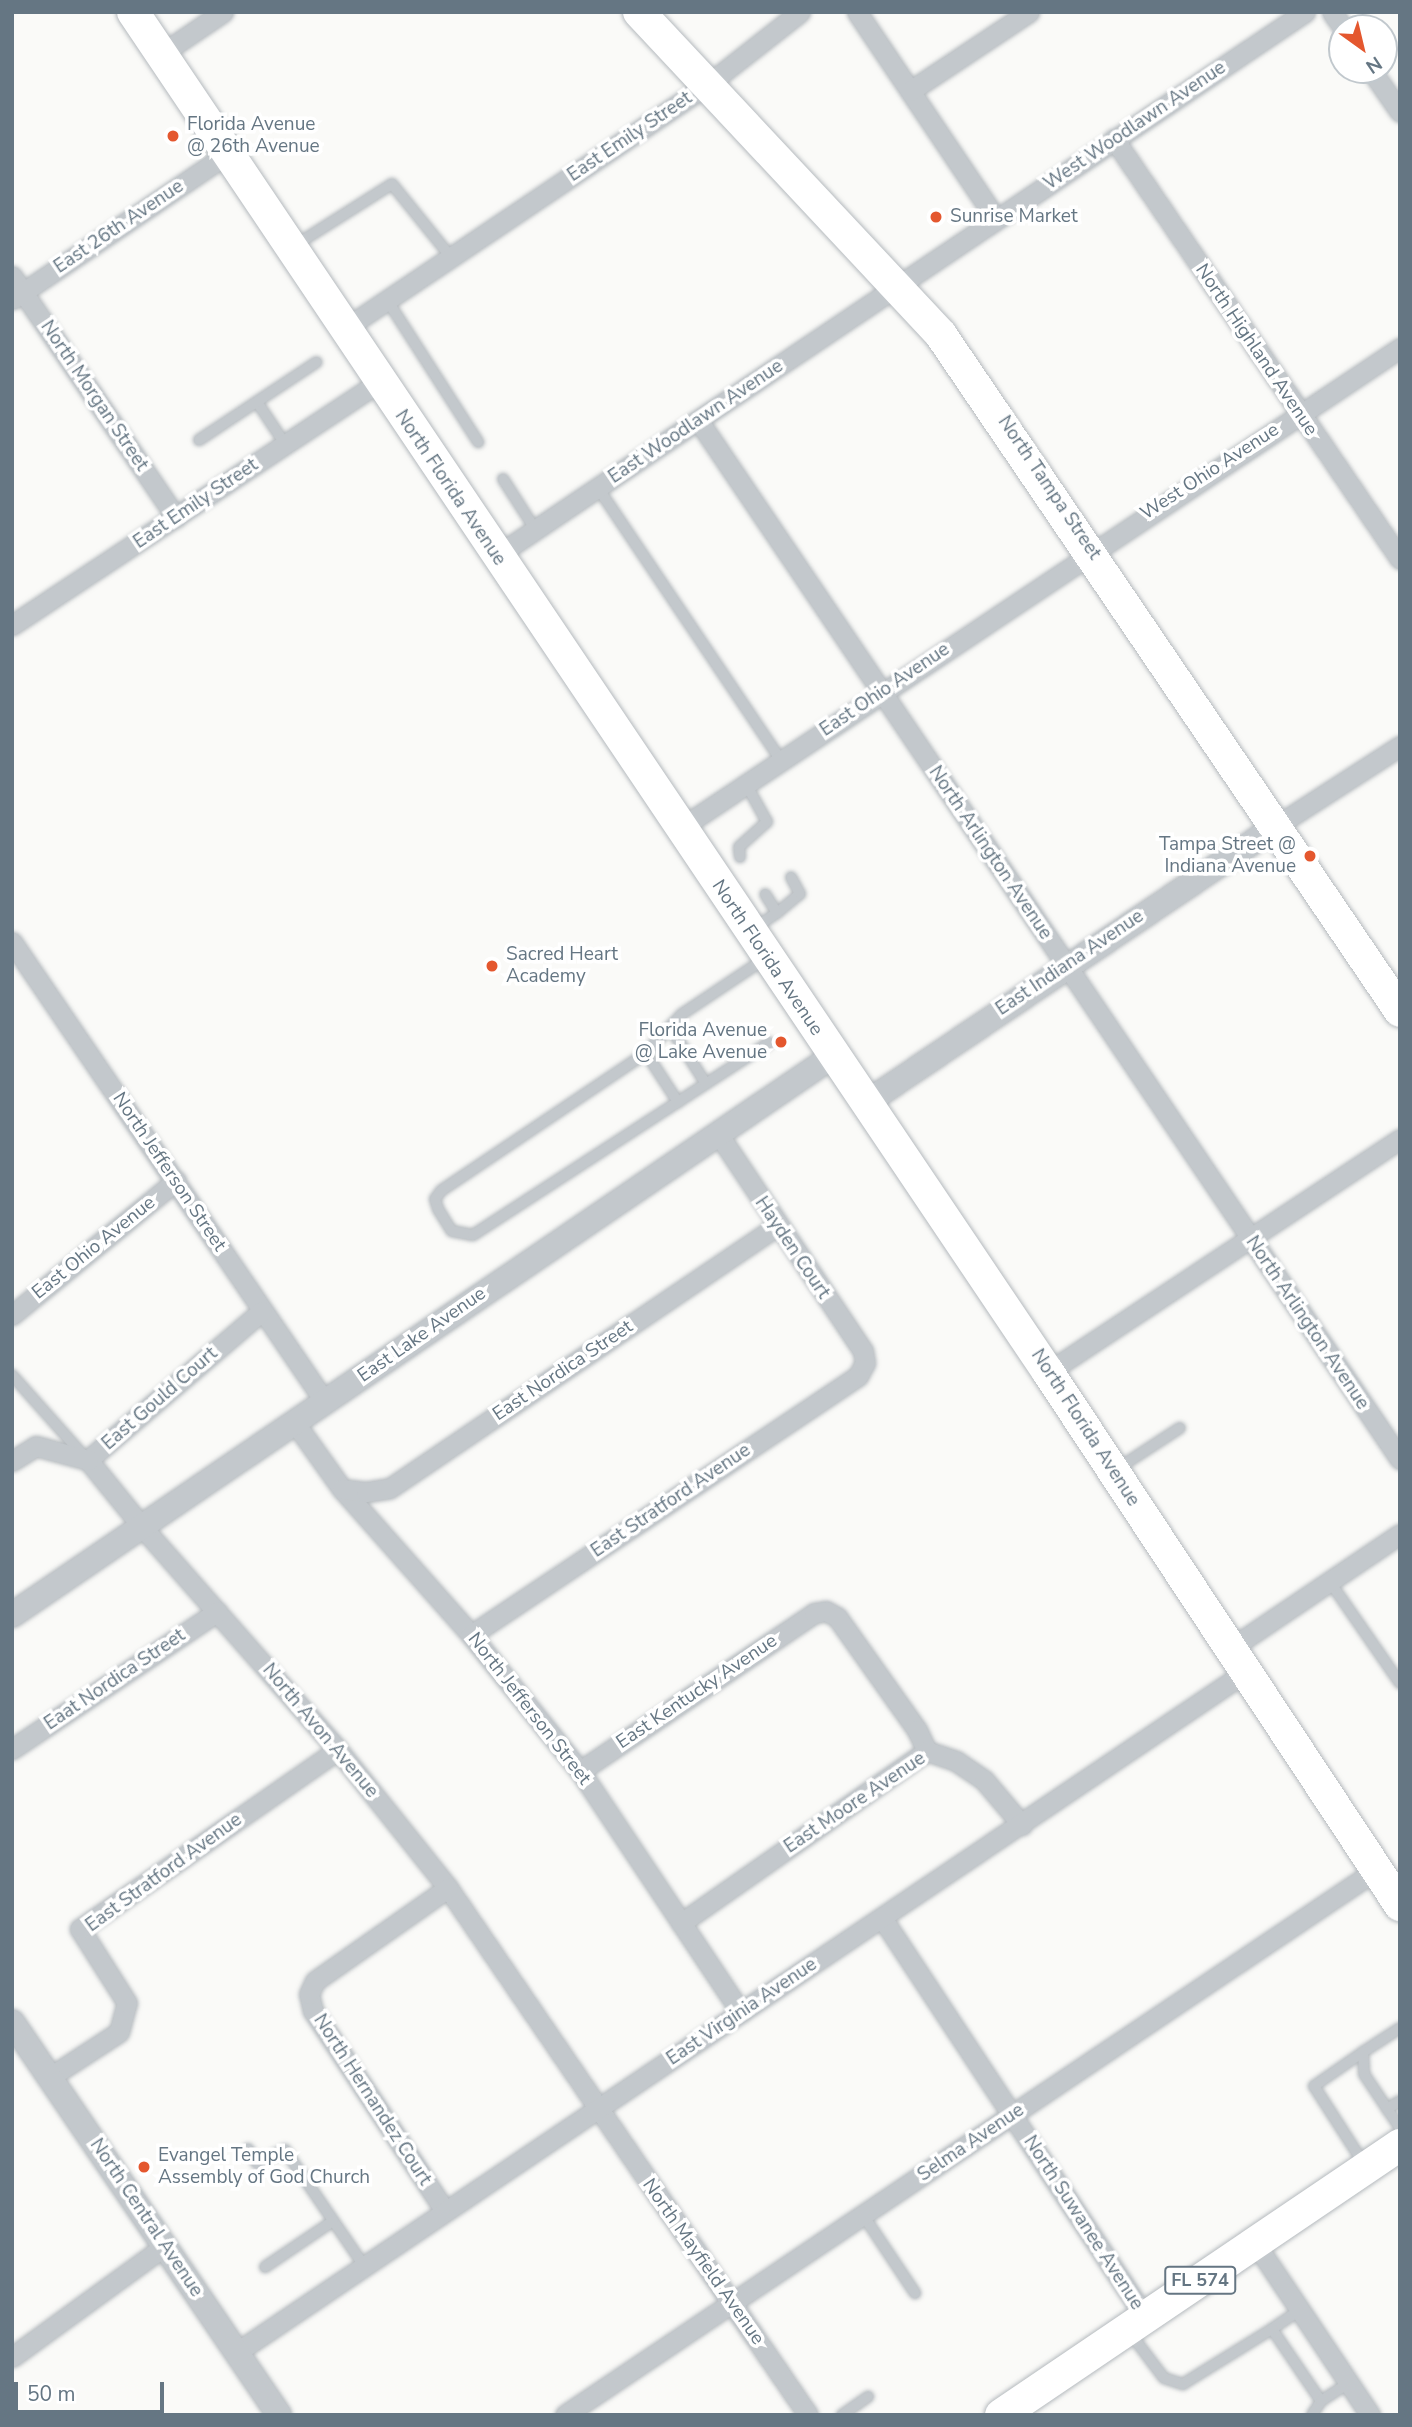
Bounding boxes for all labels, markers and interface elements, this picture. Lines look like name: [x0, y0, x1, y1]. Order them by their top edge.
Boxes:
north arrow: [1328, 14, 1398, 84]
text: N: [1360, 50, 1387, 80]
street label: West Woodlawn Avenue: [1040, 57, 1230, 195]
street label: East Emily Street: [563, 87, 697, 187]
place label: Florida Avenue @ 26th Avenue: [187, 114, 320, 158]
marker: Florida Avenue @ 26th Avenue: [165, 128, 181, 144]
street label: East 26th Avenue: [50, 175, 188, 279]
place label: Sunrise Market: [950, 206, 1078, 228]
marker: Sunrise Market: [928, 209, 944, 225]
street label: North Highland Avenue: [1190, 260, 1322, 440]
street label: North Morgan Street: [35, 316, 153, 476]
street label: East Woodlawn Avenue: [604, 355, 788, 489]
street label: North Florida Avenue: [389, 406, 511, 570]
street label: North Tampa Street: [992, 412, 1106, 564]
street label: West Ohio Avenue: [1137, 419, 1283, 525]
street label: East Emily Street: [129, 454, 263, 554]
street label: East Ohio Avenue: [816, 638, 954, 742]
street label: North Arlington Avenue: [923, 762, 1057, 944]
place label: Tampa Street @ Indiana Avenue: [1159, 834, 1296, 878]
marker: Tampa Street @ Indiana Avenue: [1302, 848, 1318, 864]
street label: North Florida Avenue: [706, 876, 828, 1040]
street label: East Indiana Avenue: [992, 905, 1148, 1021]
place label: Sacred Heart Academy: [506, 944, 618, 988]
marker: Sacred Heart Academy: [484, 958, 500, 974]
place label: Florida Avenue @ Lake Avenue: [635, 1020, 767, 1064]
marker: Florida Avenue @ Lake Avenue: [773, 1034, 789, 1050]
street label: North Jefferson Street: [107, 1088, 231, 1256]
street label: East Ohio Avenue: [28, 1191, 160, 1305]
street label: Hayden Court: [749, 1193, 835, 1303]
street label: North Arlington Avenue: [1240, 1232, 1374, 1414]
street label: East Lake Avenue: [354, 1282, 490, 1388]
street label: East Nordica Street: [489, 1316, 637, 1426]
street label: East Gould Court: [98, 1343, 222, 1455]
street label: North Florida Avenue: [1026, 1345, 1144, 1511]
street label: East Stratford Avenue: [587, 1439, 755, 1563]
street label: Eaat Nordica Street: [40, 1624, 190, 1736]
street label: North Jefferson Street: [463, 1628, 595, 1790]
street label: East Kentucky Avenue: [612, 1630, 782, 1754]
street label: North Avon Avenue: [257, 1659, 383, 1803]
street label: East Moore Avenue: [780, 1747, 930, 1859]
street label: East Stratford Avenue: [82, 1809, 246, 1937]
street label: East Virginia Avenue: [663, 1953, 821, 2071]
street label: North Hernandez Court: [308, 2010, 436, 2190]
street label: Selma Avenue: [914, 2099, 1028, 2187]
street label: North Suwanee Avenue: [1018, 2132, 1148, 2314]
street label: North Central Avenue: [85, 2135, 207, 2301]
place label: Evangel Temple Assembly of God Church: [158, 2145, 370, 2189]
marker: Evangel Temple Assembly of God Church: [136, 2159, 152, 2175]
street label: North Mayfield Avenue: [637, 2175, 769, 2349]
road number: FL 574: [1163, 2266, 1237, 2294]
scale bar: [18, 2368, 168, 2412]
text: 50 m: [27, 2380, 76, 2408]

